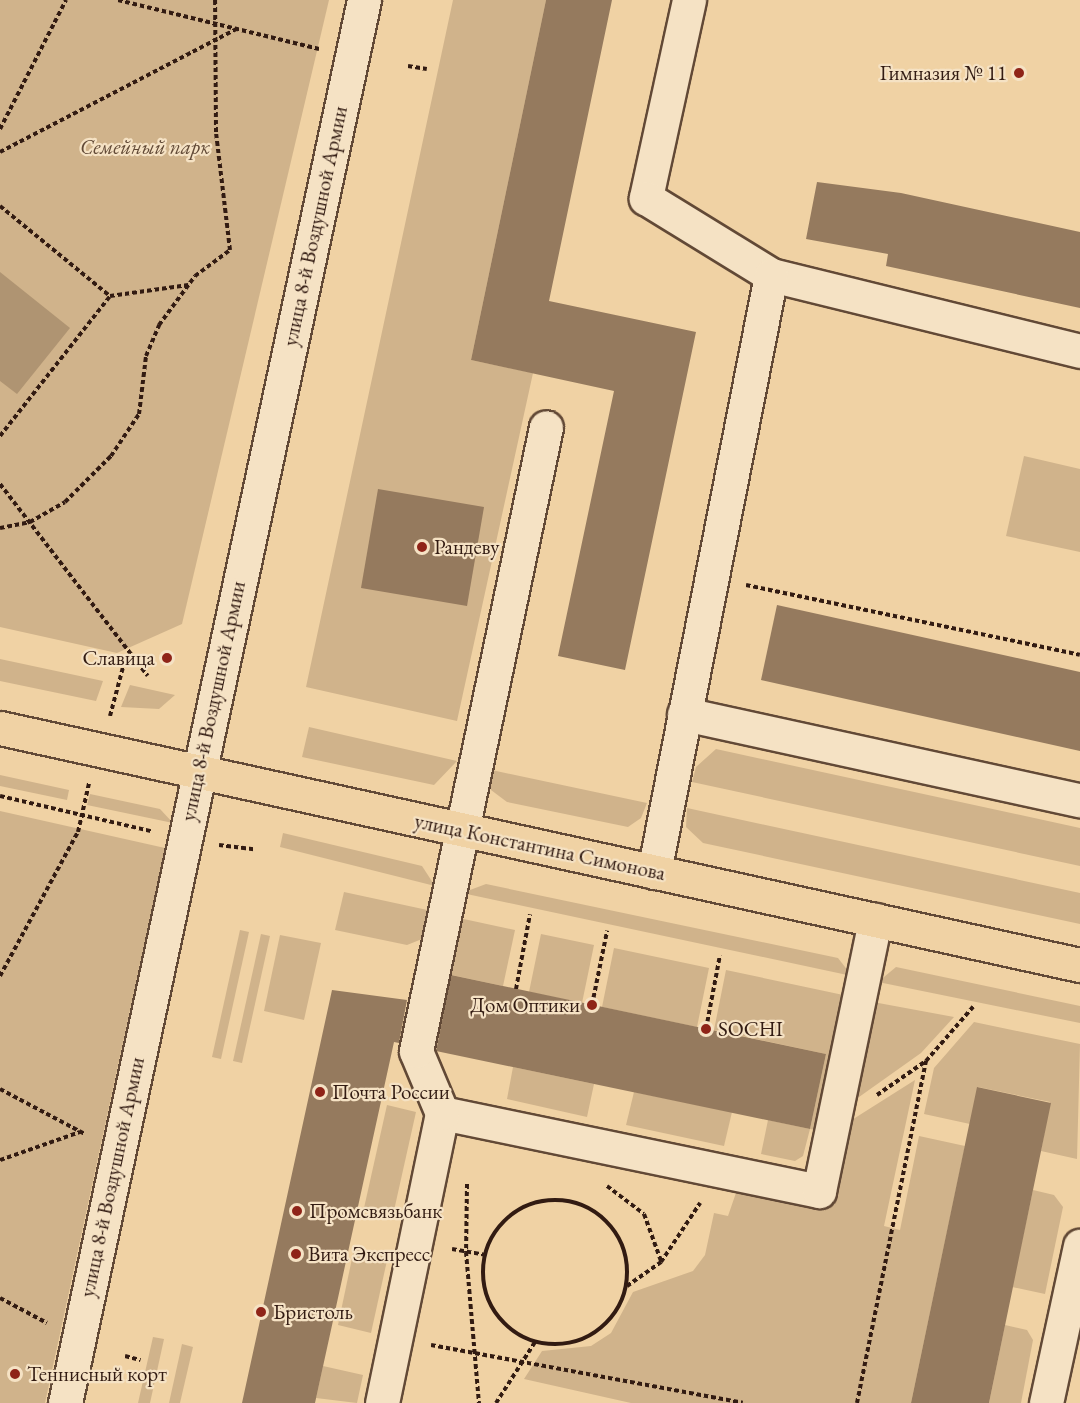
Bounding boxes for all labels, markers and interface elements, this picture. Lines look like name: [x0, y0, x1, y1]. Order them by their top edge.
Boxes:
place label: Гимназия № 11: [880, 60, 1007, 86]
marker: Гимназия № 11: [1012, 66, 1026, 80]
street label: улица 8-й Воздушной Армии: [277, 104, 353, 348]
park label: Семейный парк: [80, 134, 210, 160]
place label: Рандеву: [434, 534, 499, 560]
marker: Рандеву: [415, 540, 429, 554]
street label: улица 8-й Воздушной Армии: [175, 579, 251, 823]
place label: Славица: [82, 645, 155, 671]
marker: Славица: [160, 651, 174, 665]
street label: улица Константина Симонова: [412, 808, 668, 886]
place label: Дом Оптики: [470, 992, 580, 1018]
marker: Дом Оптики: [585, 998, 599, 1012]
place label: SOCHI: [718, 1016, 783, 1042]
marker: SOCHI: [699, 1022, 713, 1036]
street label: улица 8-й Воздушной Армии: [74, 1055, 150, 1299]
place label: Почта России: [332, 1079, 450, 1105]
marker: Почта России: [313, 1085, 327, 1099]
place label: Промсвязьбанк: [309, 1198, 442, 1224]
marker: Промсвязьбанк: [290, 1204, 304, 1218]
place label: Вита Экспресс: [308, 1241, 430, 1267]
marker: Вита Экспресс: [289, 1247, 303, 1261]
place label: Бристоль: [273, 1299, 353, 1325]
marker: Бристоль: [254, 1305, 268, 1319]
place label: Теннисный корт: [27, 1361, 167, 1387]
marker: Теннисный корт: [8, 1367, 22, 1381]

